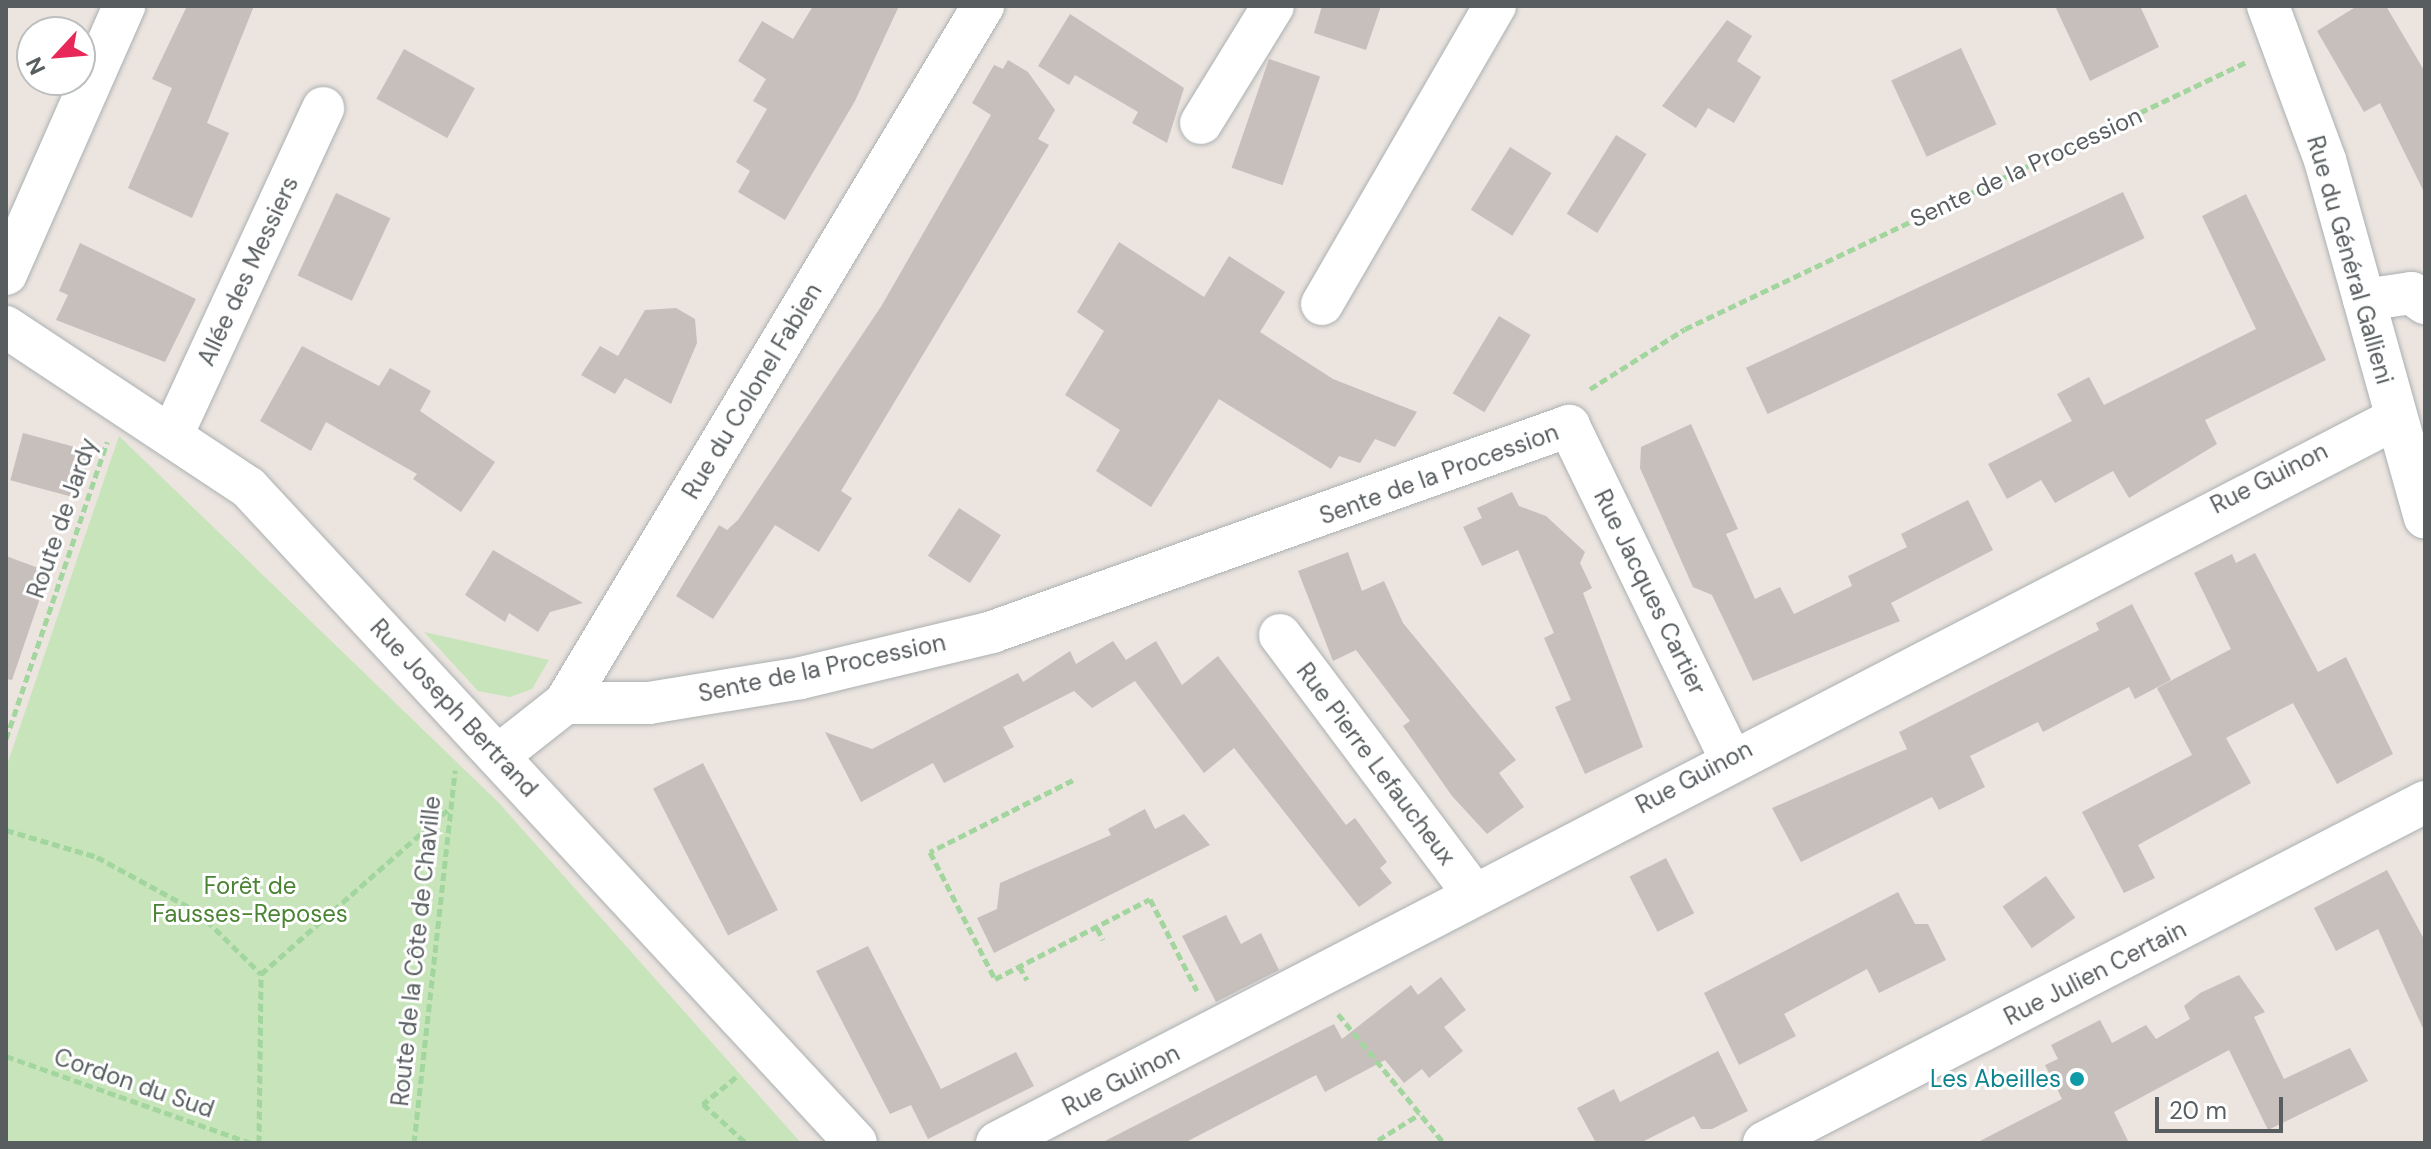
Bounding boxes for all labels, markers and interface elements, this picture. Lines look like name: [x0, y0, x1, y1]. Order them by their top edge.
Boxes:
north arrow: [16, 16, 96, 96]
text: N: [19, 52, 52, 79]
street label: Sente de la Procession: [1906, 101, 2146, 233]
street label: Rue du Général Gallieni: [2301, 133, 2399, 387]
street label: Allée des Messiers: [191, 172, 305, 370]
street label: Rue du Colonel Fabien: [676, 278, 828, 504]
street label: Sente de la Procession: [1316, 417, 1562, 531]
street label: Route de Jardy: [21, 434, 103, 602]
street label: Rue Guinon: [2206, 436, 2332, 520]
street label: Rue Jacques Cartier: [1588, 485, 1712, 699]
street label: Rue Joseph Bertrand: [364, 613, 544, 803]
street label: Sente de la Procession: [696, 628, 948, 708]
street label: Rue Pierre Lefaucheux: [1291, 657, 1461, 871]
street label: Rue Guinon: [1631, 734, 1757, 820]
street label: Route de la Côte de Chaville: [385, 794, 447, 1108]
park label: Forêt de Fausses-Reposes: [152, 872, 348, 928]
street label: Rue Julien Certain: [1999, 915, 2191, 1031]
street label: Rue Guinon: [1058, 1038, 1184, 1122]
street label: Cordon du Sud: [50, 1042, 218, 1124]
place label: Les Abeilles: [1930, 1065, 2061, 1093]
marker: Les Abeilles: [2068, 1070, 2086, 1088]
scale bar: [2159, 1081, 2287, 1131]
text: 20 m: [2169, 1095, 2227, 1126]

